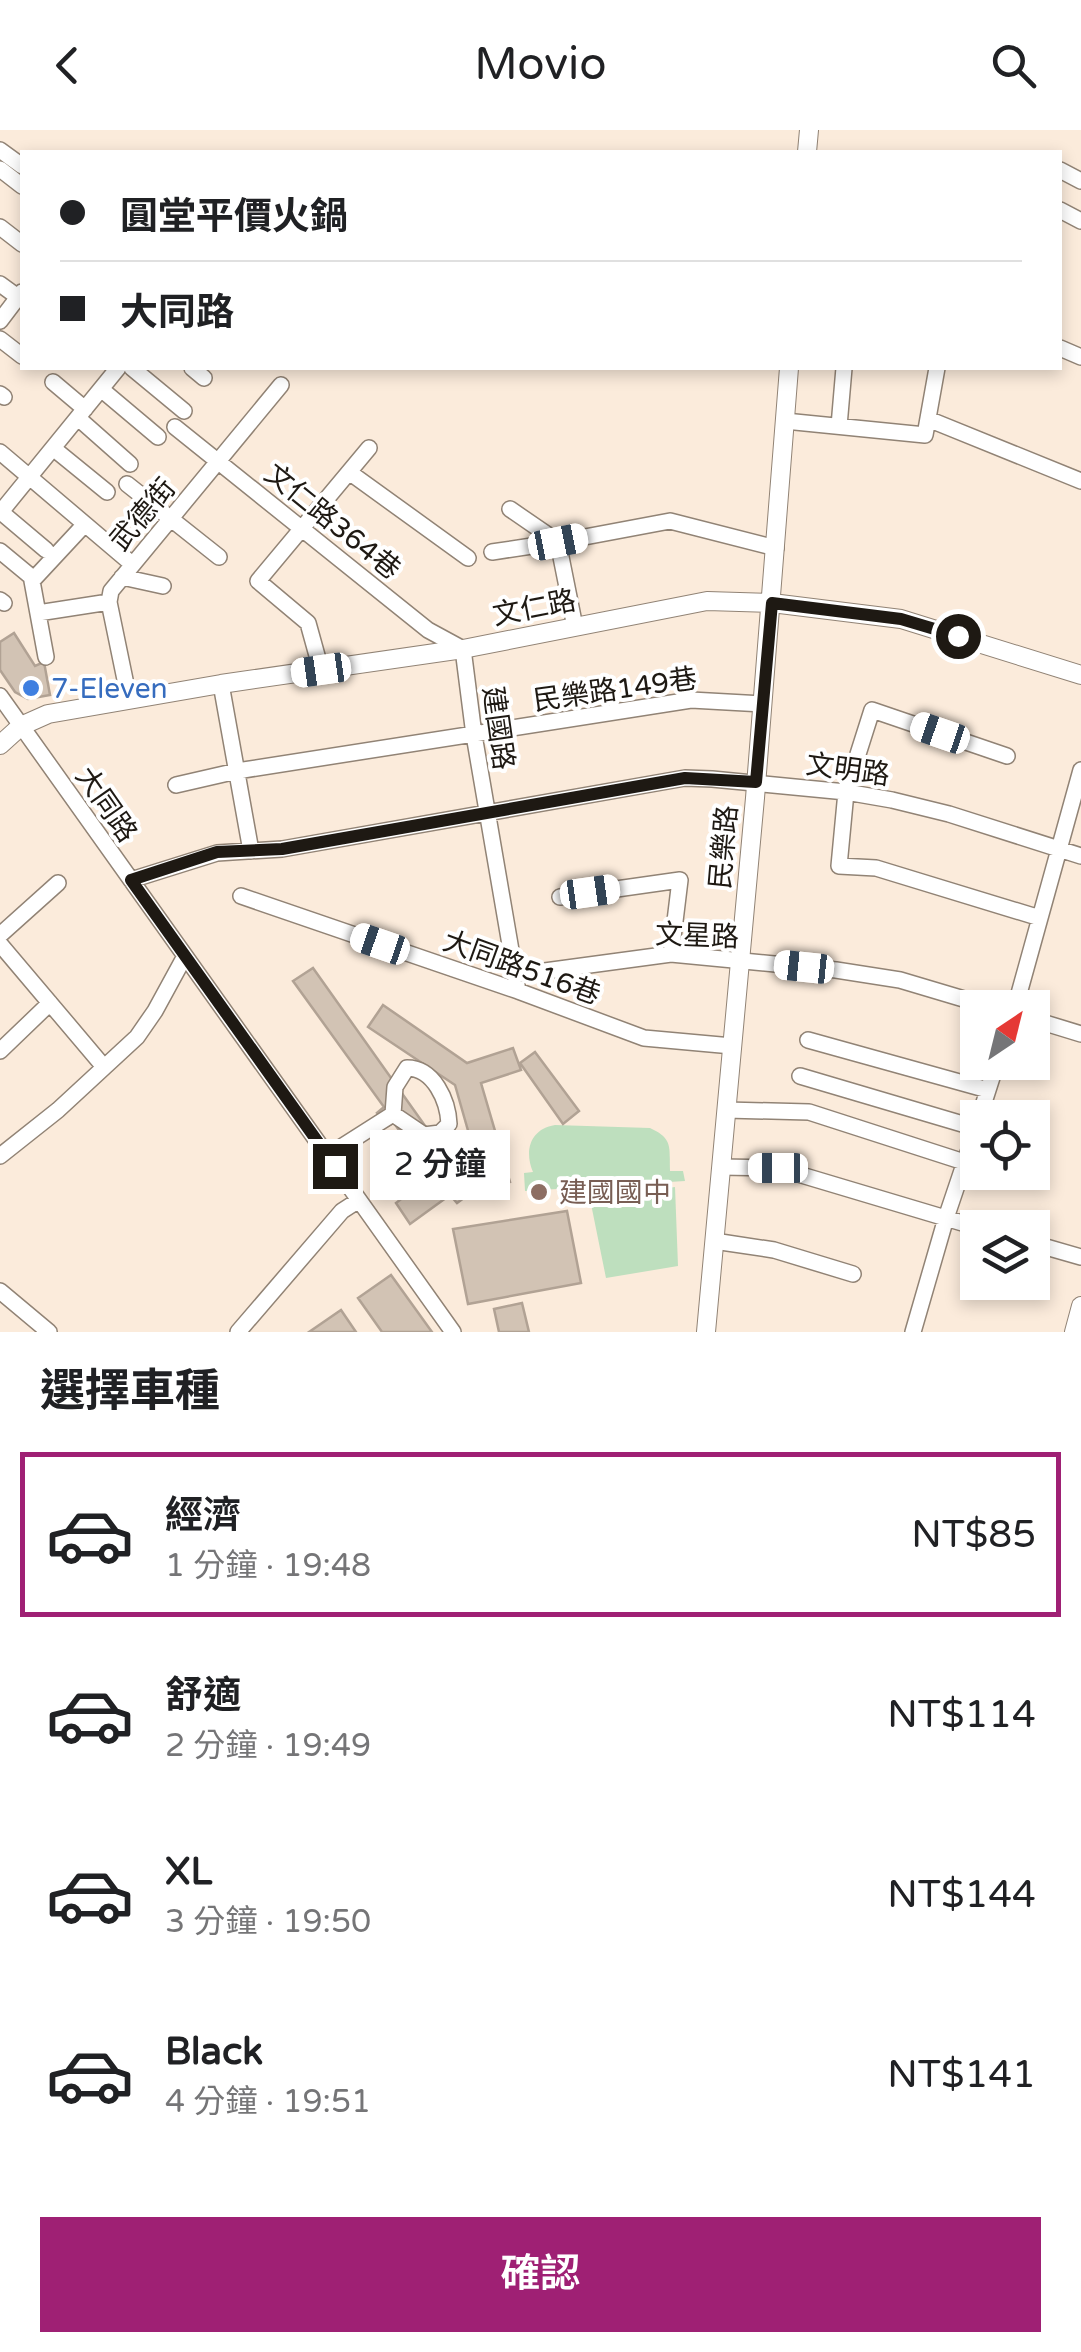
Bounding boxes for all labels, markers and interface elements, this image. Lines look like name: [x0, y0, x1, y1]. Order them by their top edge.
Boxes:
icon: back: [40, 38, 95, 93]
text: Movio: [474, 38, 607, 92]
icon: search: [986, 38, 1041, 93]
text: 圓堂平價火鍋: [120, 194, 348, 240]
text: 大同路: [120, 290, 234, 336]
street label: 文仁路364巷: [258, 457, 407, 587]
street label: 武德街: [103, 472, 183, 558]
car: [526, 522, 590, 562]
street label: 文仁路: [490, 583, 579, 633]
route start: [936, 614, 981, 659]
car: [289, 651, 353, 689]
street label: 民樂路149巷: [531, 662, 699, 718]
place label: 7-Eleven: [51, 672, 168, 706]
marker: 7-Eleven: [20, 677, 42, 699]
street label: 建國路: [475, 684, 521, 772]
car: [907, 709, 973, 757]
street label: 文明路: [804, 747, 892, 793]
street label: 大同路: [68, 760, 144, 849]
street label: 民樂路: [703, 804, 745, 890]
car: [558, 873, 622, 911]
street label: 文星路: [654, 918, 740, 954]
car: [347, 920, 413, 968]
street label: 大同路516巷: [438, 924, 605, 1012]
car: [773, 949, 835, 985]
north arrow: [960, 990, 1050, 1080]
map controls: [960, 990, 1050, 1300]
button: locate: [960, 1100, 1050, 1190]
callout: 2 分鐘: [370, 1131, 510, 1201]
route end: [313, 1144, 358, 1189]
text: 2 分鐘: [394, 1146, 486, 1184]
car: [748, 1153, 808, 1183]
place label: 建國國中: [559, 1176, 671, 1210]
marker: 建國國中: [528, 1181, 550, 1203]
button: layers: [960, 1210, 1050, 1300]
text: 選擇車種: [40, 1365, 220, 1419]
icon: car: [45, 1490, 135, 1580]
text: 經濟: [165, 1493, 241, 1539]
text: NT$85: [911, 1512, 1036, 1558]
text: 1 分鐘 · 19:48: [165, 1547, 371, 1585]
icon: car: [45, 1670, 135, 1760]
text: 舒適: [165, 1673, 241, 1719]
text: NT$114: [887, 1692, 1036, 1738]
text: 2 分鐘 · 19:49: [165, 1727, 371, 1765]
text: XL: [165, 1849, 212, 1895]
icon: car: [45, 1850, 135, 1940]
text: NT$144: [887, 1872, 1036, 1918]
text: 3 分鐘 · 19:50: [165, 1903, 371, 1941]
text: Black: [165, 2029, 263, 2075]
icon: car: [45, 2030, 135, 2120]
text: NT$141: [887, 2052, 1036, 2098]
text: 4 分鐘 · 19:51: [165, 2083, 371, 2121]
button: 確認: [40, 2217, 1041, 2332]

